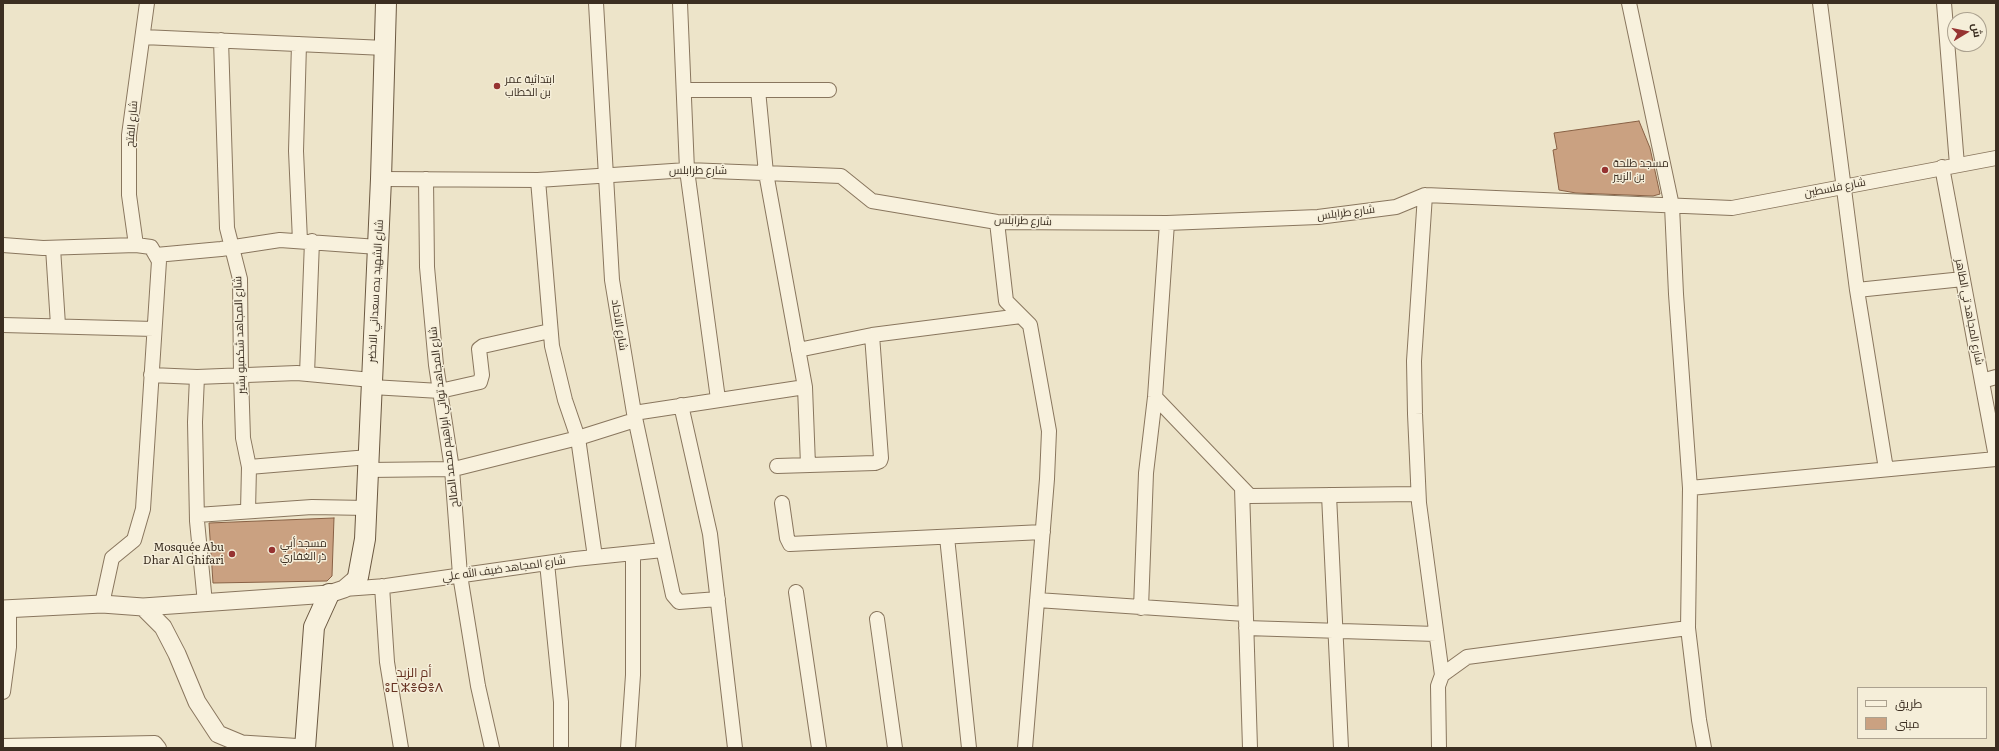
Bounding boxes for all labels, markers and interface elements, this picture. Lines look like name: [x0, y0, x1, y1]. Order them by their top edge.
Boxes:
north arrow: [1947, 12, 1987, 52]
text: ش: [1969, 22, 1987, 38]
place label: ابتدائية عمر بن الخطاب: [505, 73, 555, 99]
marker: ابتدائية عمر بن الخطاب: [492, 81, 502, 91]
street label: شارع الفتح: [123, 100, 141, 148]
place label: مسجد طلحة بن الزبير: [1613, 157, 1669, 183]
street label: شارع طرابلس: [669, 164, 727, 178]
marker: مسجد طلحة بن الزبير: [1600, 165, 1610, 175]
street label: شارع فلسطين: [1803, 176, 1867, 200]
street label: شارع طرابلس: [1316, 203, 1376, 223]
street label: شارع طرابلس: [994, 213, 1052, 229]
street label: شارع الشهيد بده سعداني الاخضر: [366, 219, 386, 363]
street label: شارع المجاهد تي الطاهر: [1952, 258, 1986, 366]
street label: شارع المجاهد شكمبو بشير: [231, 276, 249, 394]
street label: شارع الاتحاد: [608, 298, 630, 352]
street label: شارع المجاهد تواتي ابراهيم محمد الصالح: [426, 326, 462, 508]
place label: مسجد أبي ذر الغفاري: [280, 537, 327, 563]
place label: Mosquée Abu Dhar Al Ghifari: [143, 541, 224, 567]
marker: مسجد أبي ذر الغفاري: [267, 545, 277, 555]
marker: Mosquée Abu Dhar Al Ghifari: [227, 549, 237, 559]
street label: شارع المجاهد ضيف الله علي: [441, 554, 567, 584]
district label: أم الزبد ⵓⵎ ⵣⴻⴱⴻⴷ: [384, 665, 444, 696]
legend: [1857, 687, 1987, 739]
text: طريق: [1895, 694, 1922, 712]
text: مبنى: [1895, 714, 1920, 732]

